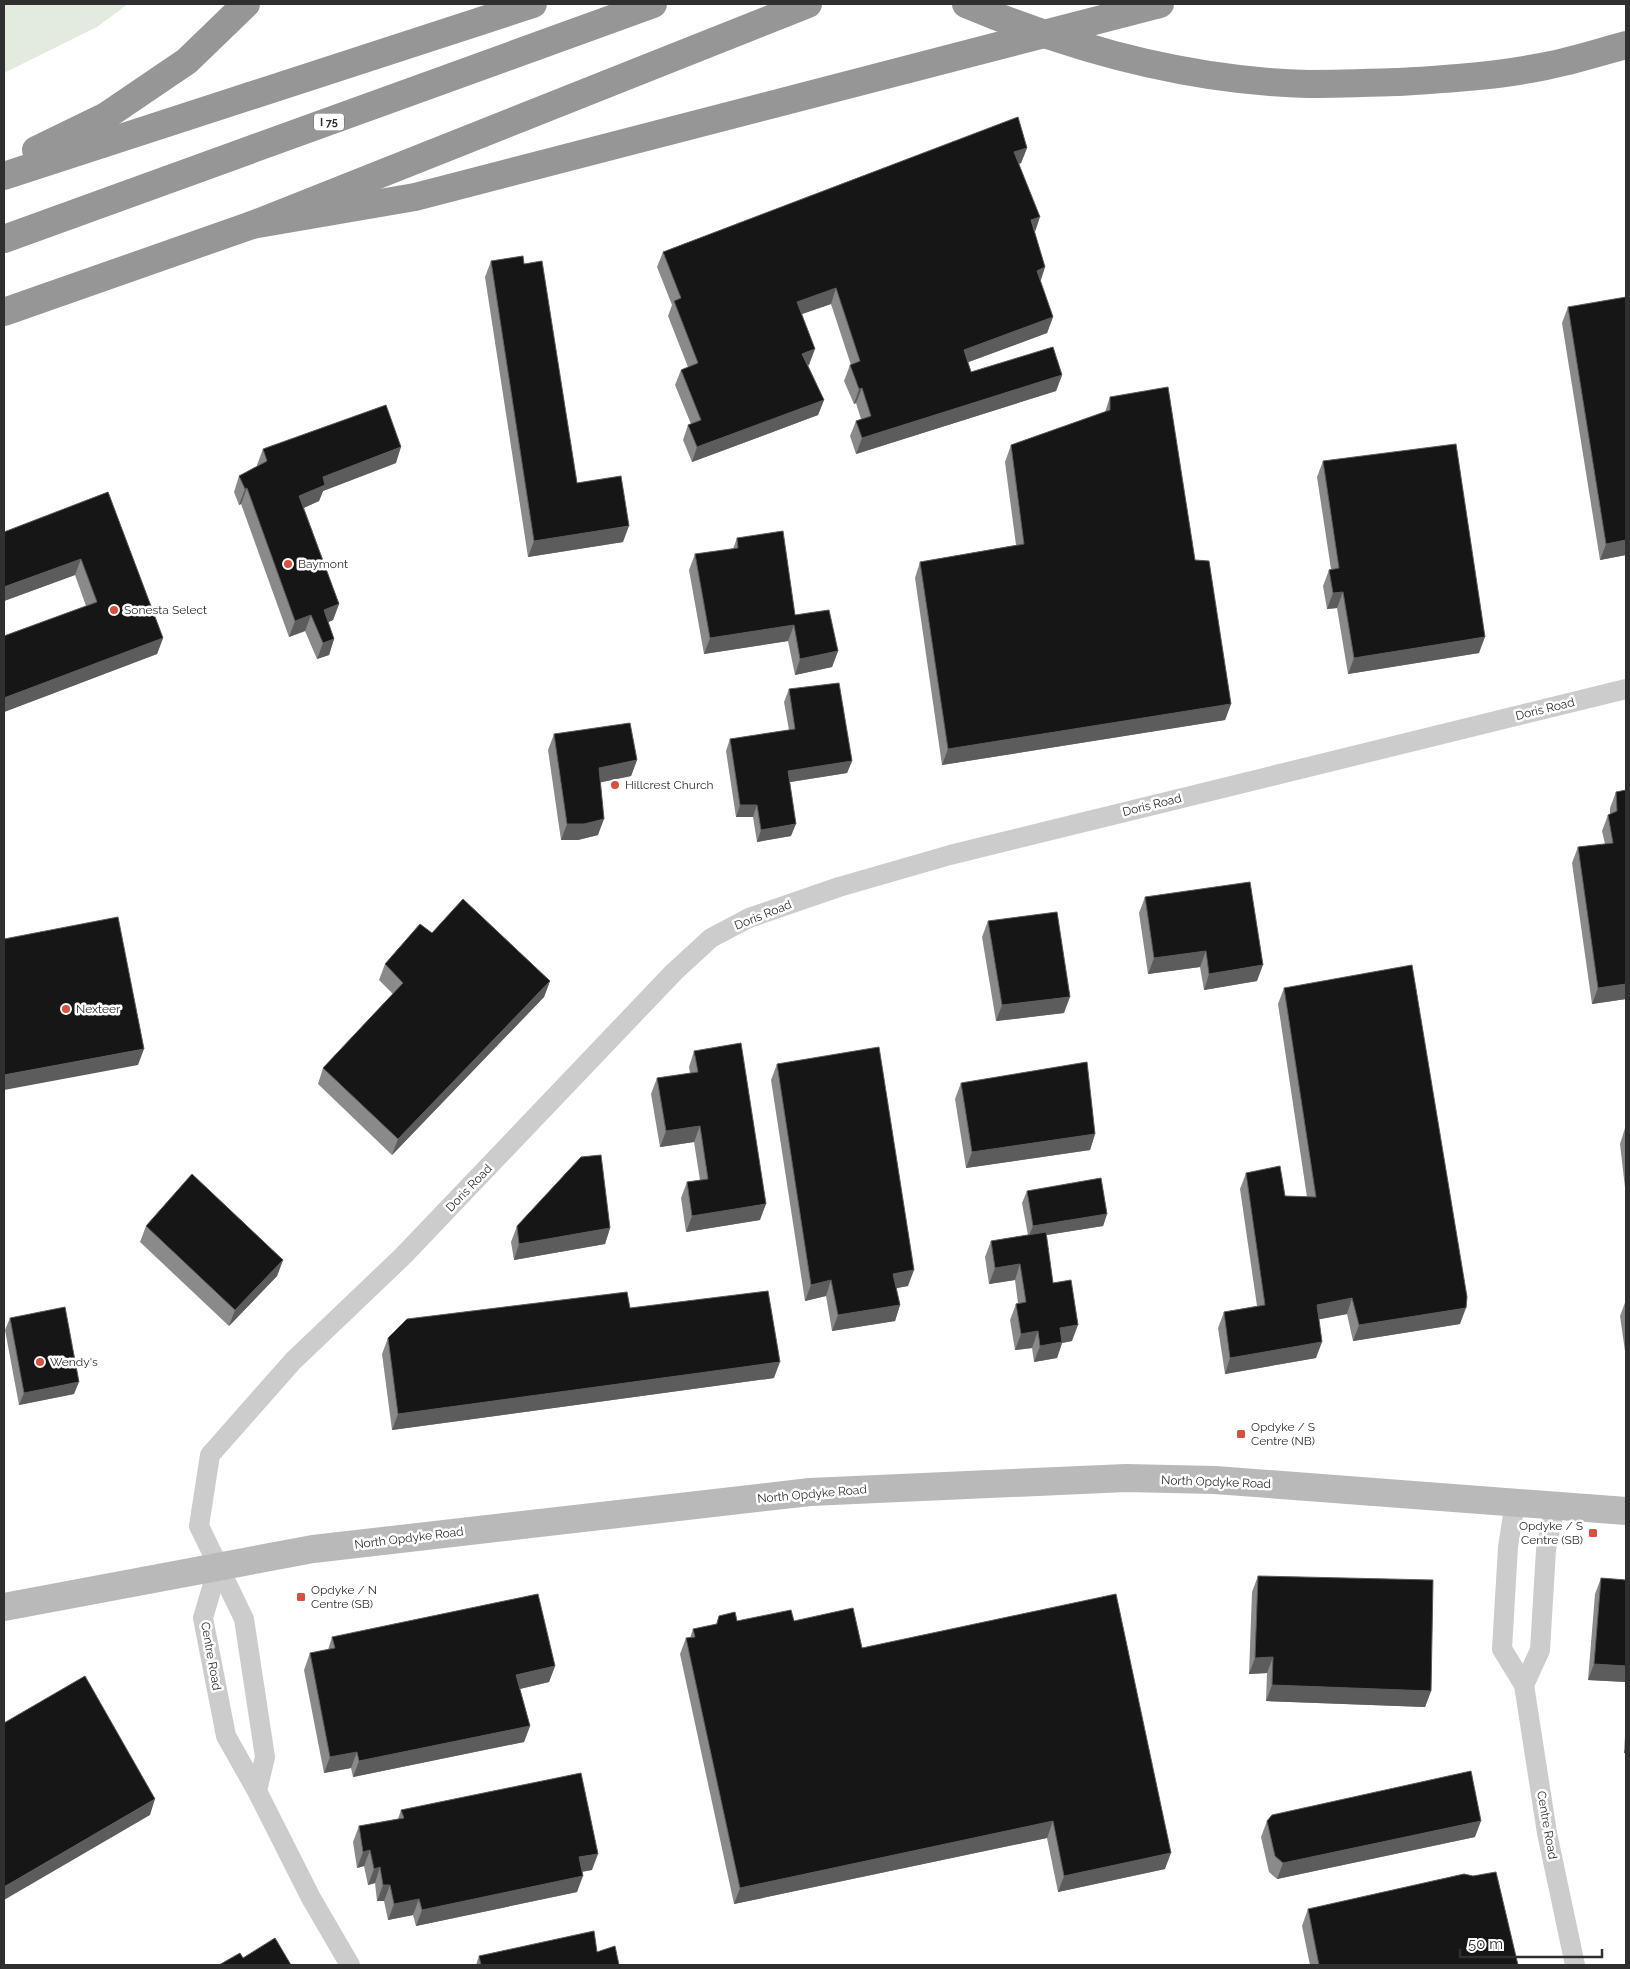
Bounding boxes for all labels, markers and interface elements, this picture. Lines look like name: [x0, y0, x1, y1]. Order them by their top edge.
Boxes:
road number: I 75: [314, 114, 344, 130]
place label: Baymont: [298, 557, 348, 571]
marker: Baymont: [282, 558, 294, 570]
place label: Sonesta Select: [124, 603, 207, 617]
marker: Sonesta Select: [108, 604, 120, 616]
street label: Doris Road: [1514, 695, 1576, 723]
place label: Hillcrest Church: [625, 778, 714, 792]
marker: Hillcrest Church: [609, 779, 621, 791]
street label: Doris Road: [1121, 791, 1183, 819]
street label: Doris Road: [732, 897, 794, 933]
place label: Nexteer: [76, 1002, 121, 1016]
marker: Nexteer: [60, 1003, 72, 1015]
street label: Doris Road: [443, 1161, 495, 1215]
place label: Wendy's: [50, 1355, 98, 1369]
marker: Wendy's: [34, 1356, 46, 1368]
place label: Opdyke / S Centre (NB): [1251, 1420, 1315, 1448]
marker: Opdyke / S Centre (NB): [1235, 1428, 1247, 1440]
street label: North Opdyke Road: [1161, 1473, 1271, 1491]
street label: North Opdyke Road: [757, 1482, 867, 1506]
place label: Opdyke / S Centre (SB): [1519, 1519, 1583, 1547]
street label: North Opdyke Road: [354, 1524, 464, 1552]
marker: Opdyke / S Centre (SB): [1587, 1527, 1599, 1539]
place label: Opdyke / N Centre (SB): [311, 1583, 377, 1611]
marker: Opdyke / N Centre (SB): [295, 1591, 307, 1603]
street label: Centre Road: [198, 1621, 224, 1691]
street label: Centre Road: [1534, 1790, 1560, 1860]
scale bar: [1460, 1926, 1602, 1958]
text: 50 m: [1468, 1935, 1503, 1953]

